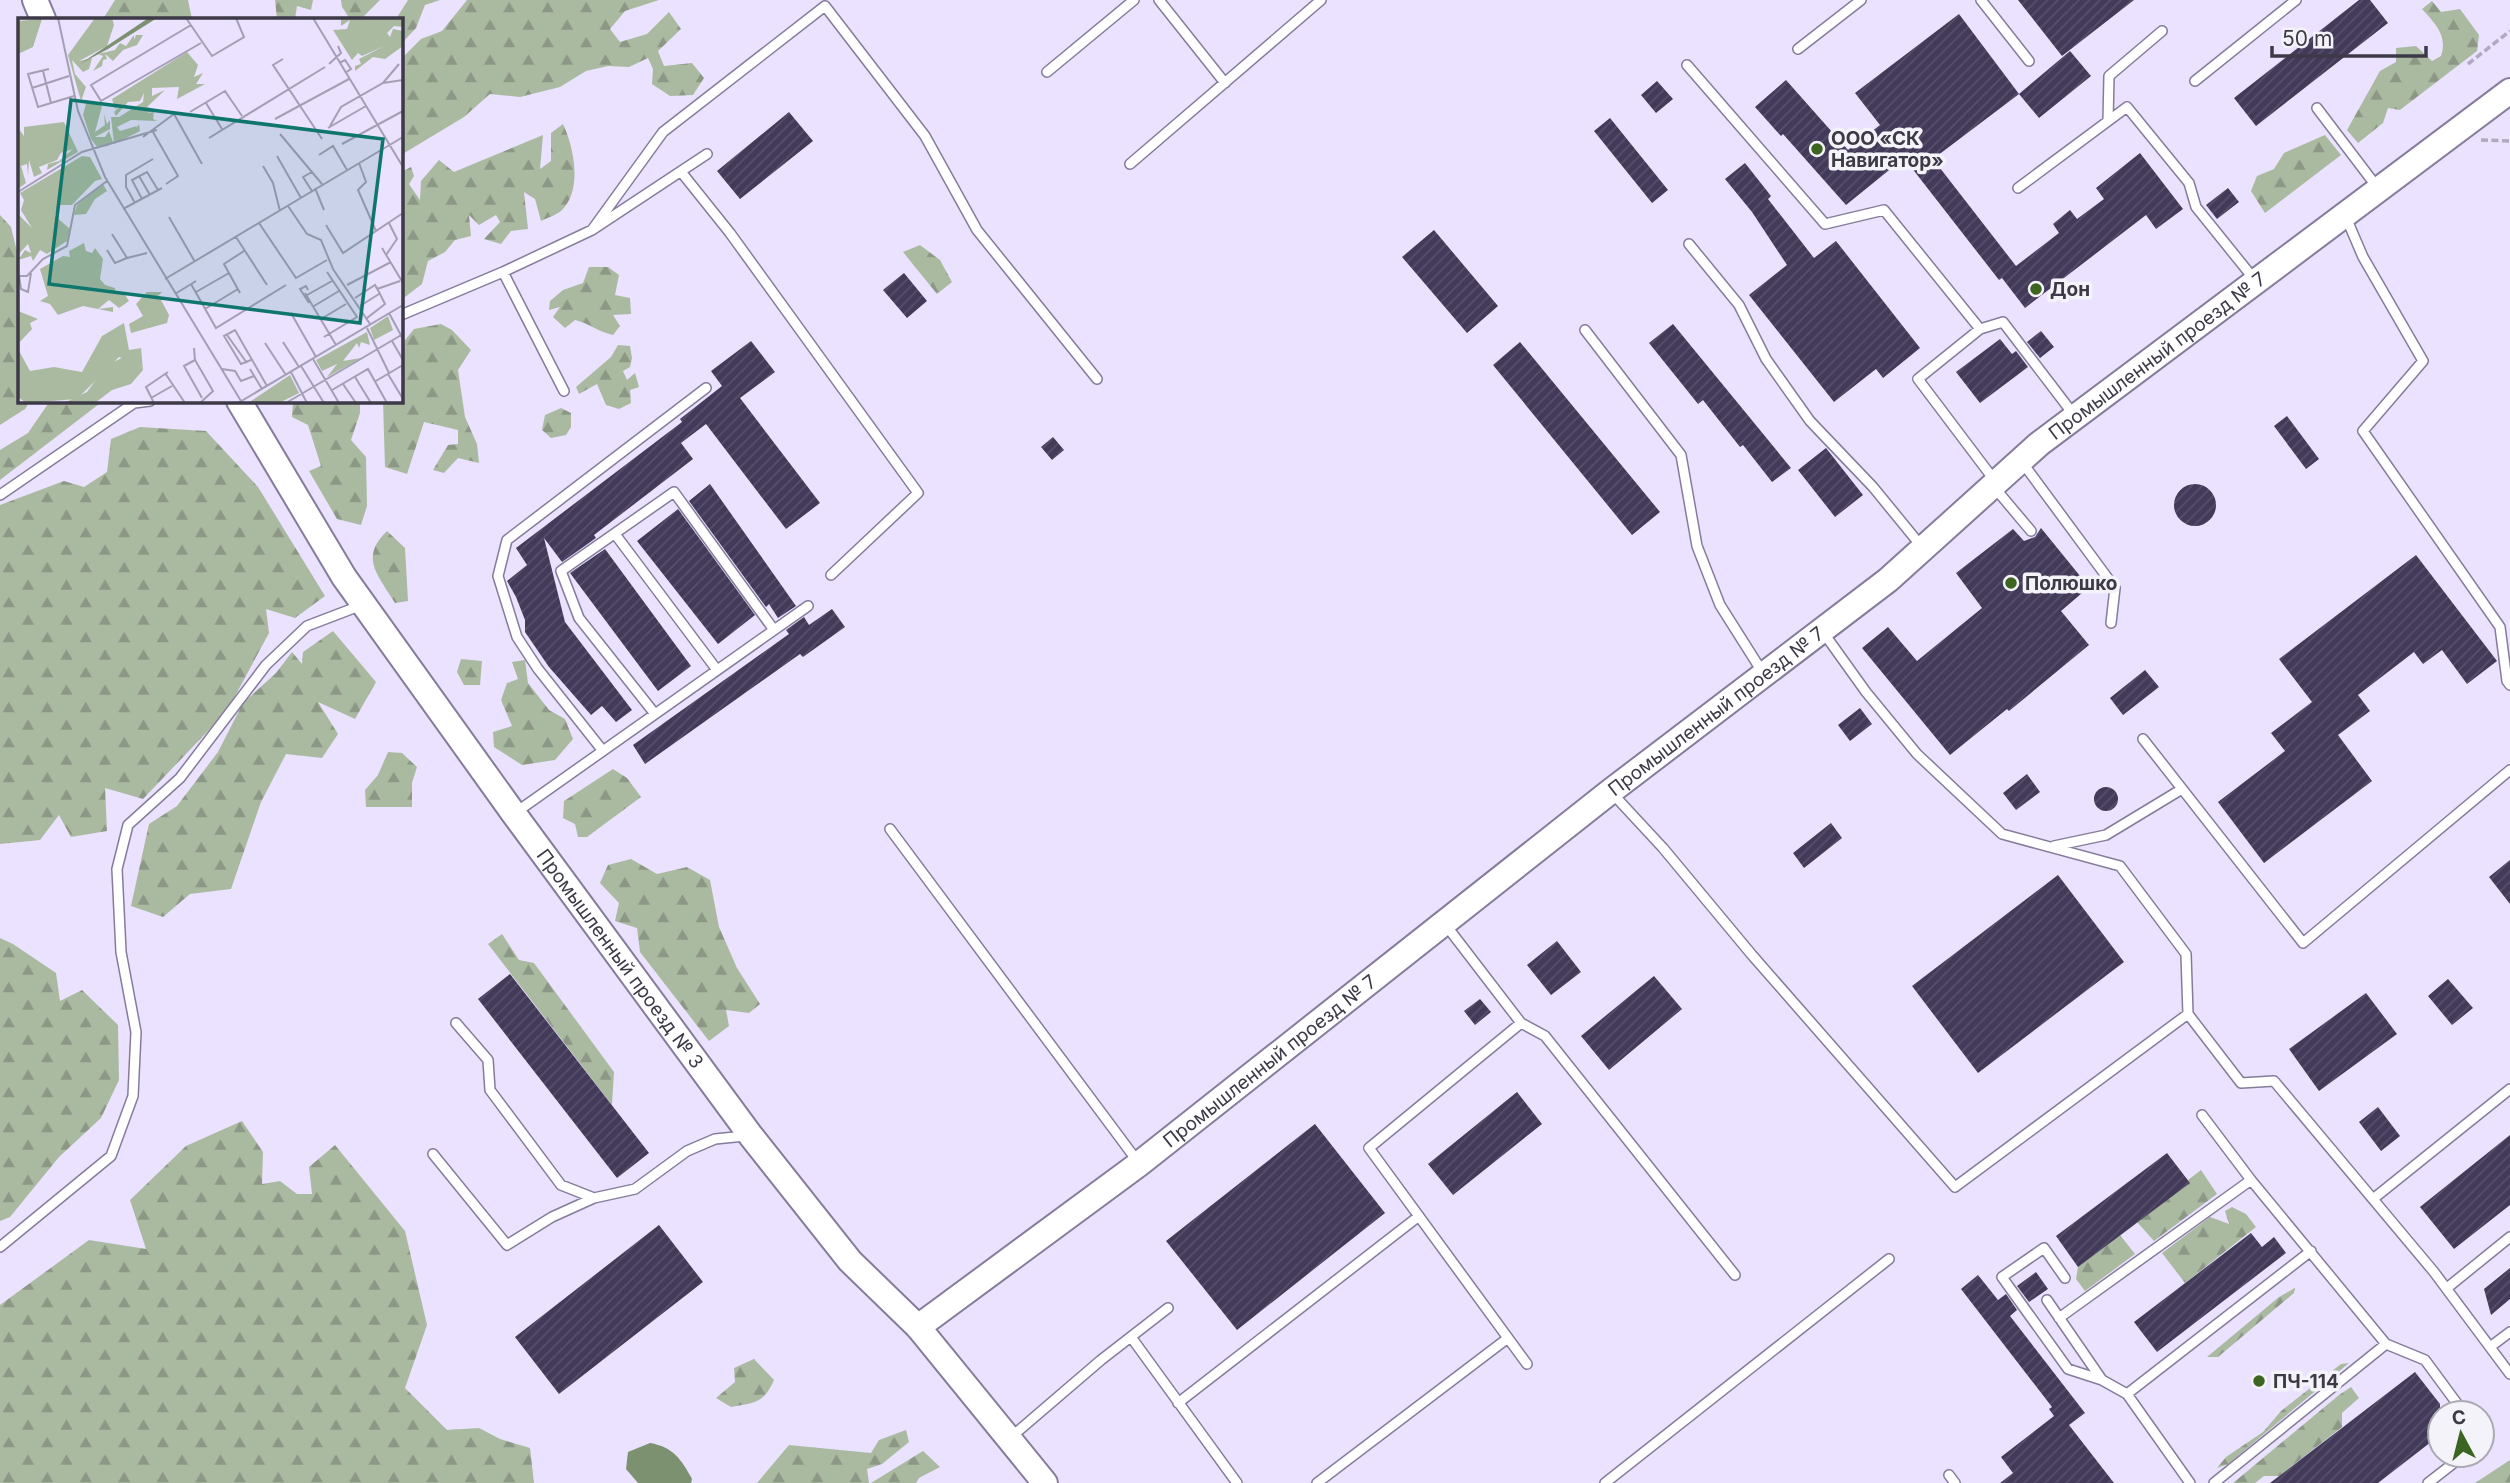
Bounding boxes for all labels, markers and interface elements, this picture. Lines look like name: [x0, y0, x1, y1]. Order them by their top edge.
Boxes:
scale bar: [2272, 14, 2426, 58]
inset map: [18, 18, 402, 402]
text: 50 m: [2282, 26, 2332, 51]
place label: ООО «СК Навигатор»: [1831, 127, 1944, 172]
marker: ООО «СК Навигатор»: [1809, 141, 1825, 157]
street label: Промышленный проезд № 7: [2044, 267, 2270, 444]
place label: Дон: [2050, 278, 2090, 301]
marker: Дон: [2028, 281, 2044, 297]
place label: Полюшко: [2025, 572, 2117, 595]
marker: Полюшко: [2003, 575, 2019, 591]
street label: Промышленный проезд № 7: [1603, 622, 1828, 801]
street label: Промышленный проезд № 3: [532, 844, 709, 1073]
street label: Промышленный проезд № 7: [1158, 970, 1381, 1152]
place label: ПЧ-114: [2273, 1370, 2339, 1393]
marker: ПЧ-114: [2251, 1373, 2267, 1389]
north arrow: [2426, 1399, 2496, 1469]
text: С: [2451, 1405, 2467, 1430]

